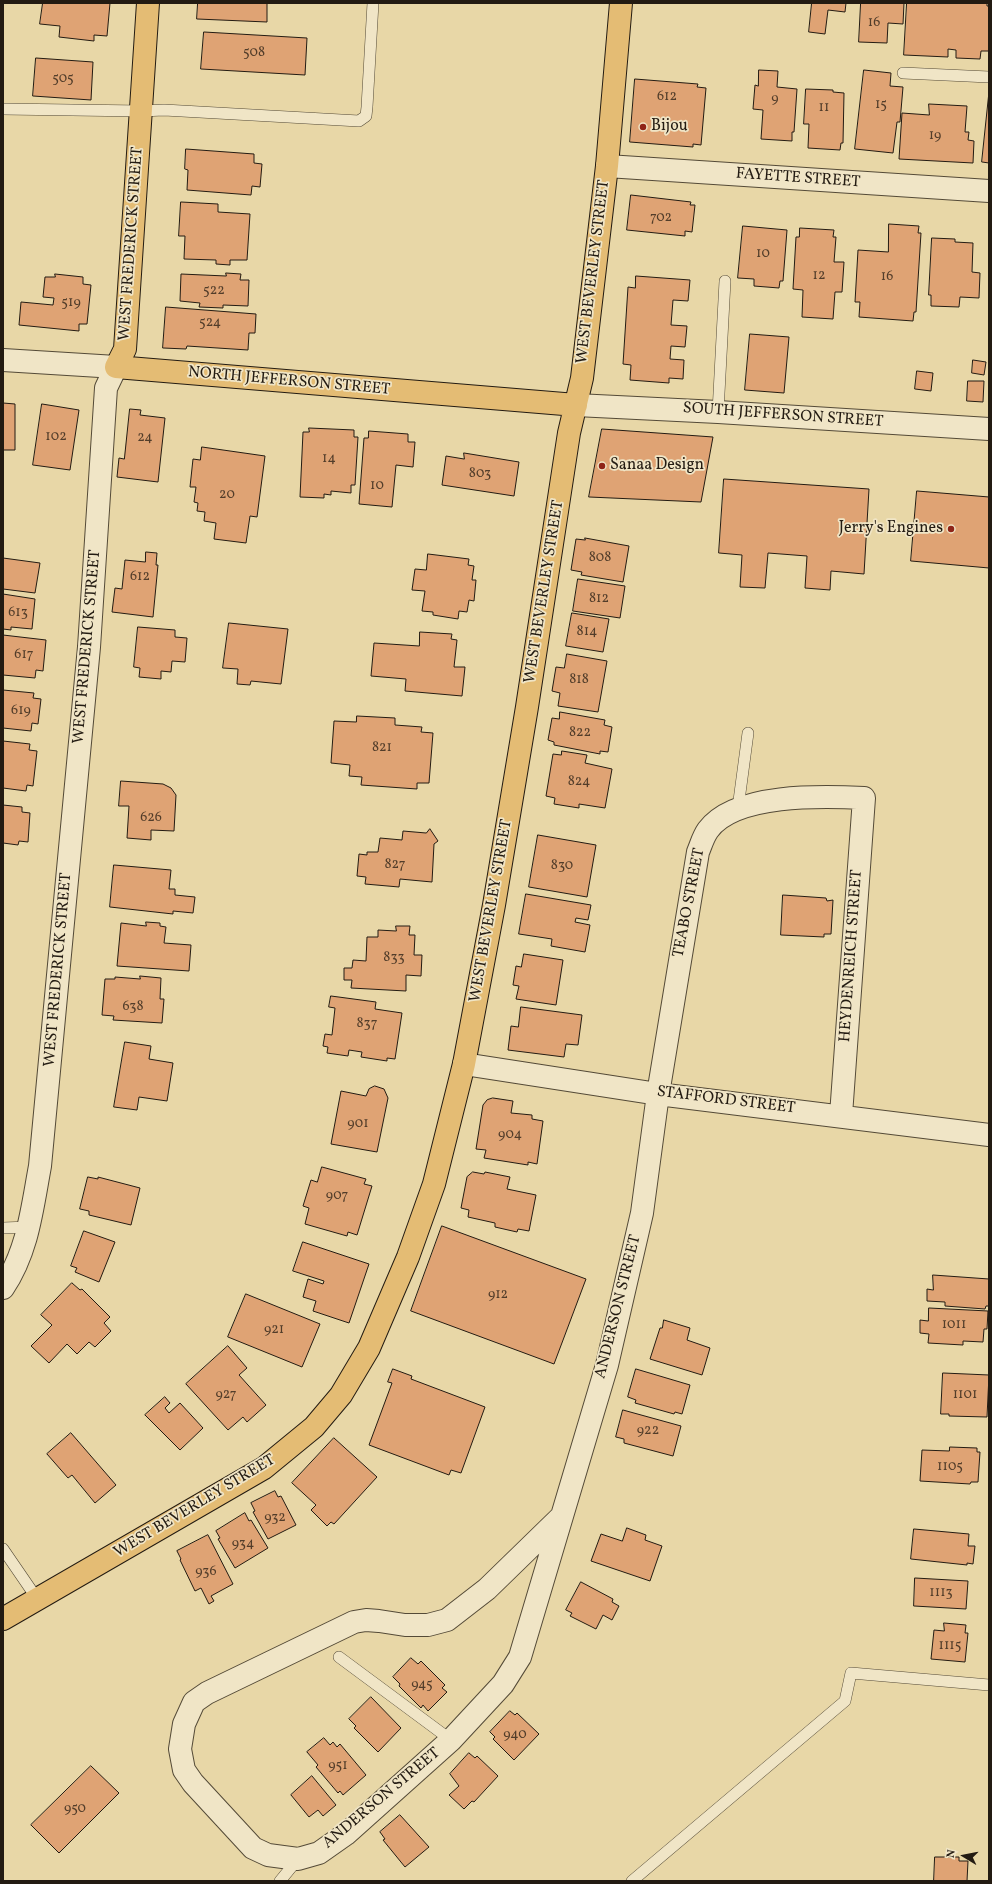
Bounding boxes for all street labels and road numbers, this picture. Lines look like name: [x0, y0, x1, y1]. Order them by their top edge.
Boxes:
street label: WEST FREDERICK STREET: [116, 146, 148, 342]
street label: FAYETTE STREET: [735, 165, 861, 193]
street label: WEST BEVERLEY STREET: [573, 179, 615, 365]
street label: NORTH JEFFERSON STREET: [187, 364, 391, 400]
street label: SOUTH JEFFERSON STREET: [682, 399, 884, 433]
street label: WEST BEVERLEY STREET: [521, 499, 569, 685]
street label: WEST FREDERICK STREET: [70, 549, 106, 745]
street label: WEST BEVERLEY STREET: [466, 818, 518, 1004]
street label: TEABO STREET: [670, 847, 710, 959]
street label: HEYDENREICH STREET: [836, 869, 868, 1043]
street label: WEST FREDERICK STREET: [41, 872, 77, 1068]
street label: STAFFORD STREET: [656, 1083, 796, 1119]
street label: ANDERSON STREET: [592, 1233, 646, 1381]
street label: WEST BEVERLEY STREET: [111, 1451, 279, 1563]
street label: ANDERSON STREET: [319, 1744, 445, 1854]

